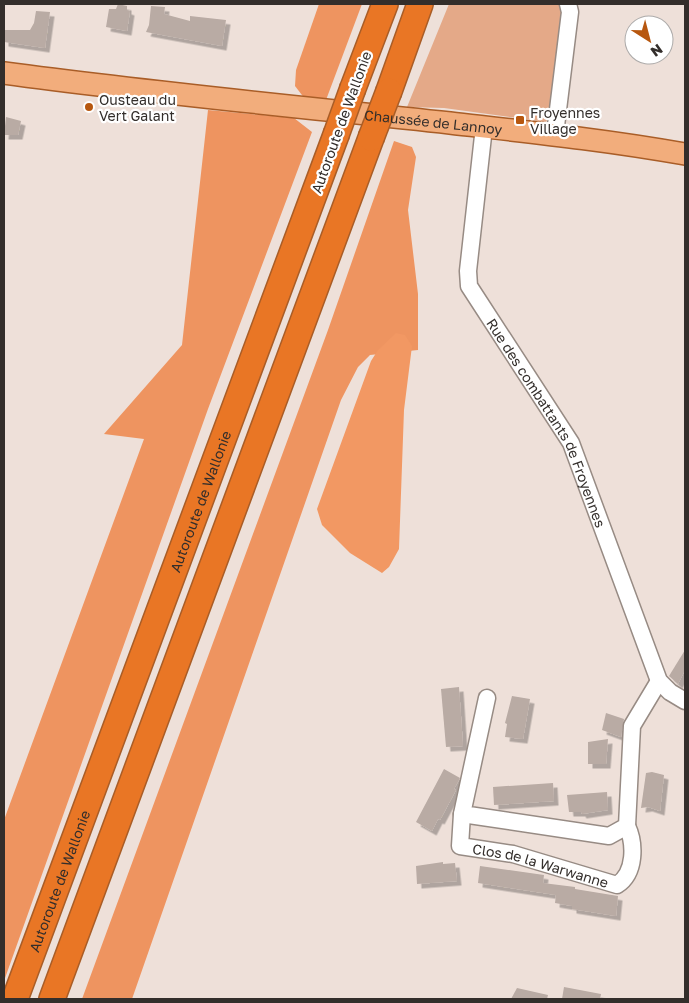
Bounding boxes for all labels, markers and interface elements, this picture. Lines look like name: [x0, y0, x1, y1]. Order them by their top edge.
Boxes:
north arrow: [624, 15, 674, 65]
text: N: [648, 41, 666, 61]
street label: Autoroute de Wallonie: [307, 49, 375, 195]
place label: Ousteau du Vert Galant: [99, 91, 176, 124]
marker: Ousteau du Vert Galant: [83, 101, 95, 113]
place label: Froyennes Village: [530, 104, 600, 137]
street label: Chaussée de Lannoy: [363, 106, 503, 137]
marker: Froyennes Village: [514, 114, 526, 126]
street label: Rue des combattants de Froyennes: [484, 315, 610, 529]
street label: Autoroute de Wallonie: [166, 428, 234, 574]
street label: Autoroute de Wallonie: [25, 808, 93, 954]
street label: Clos de la Warwanne: [471, 840, 611, 891]

